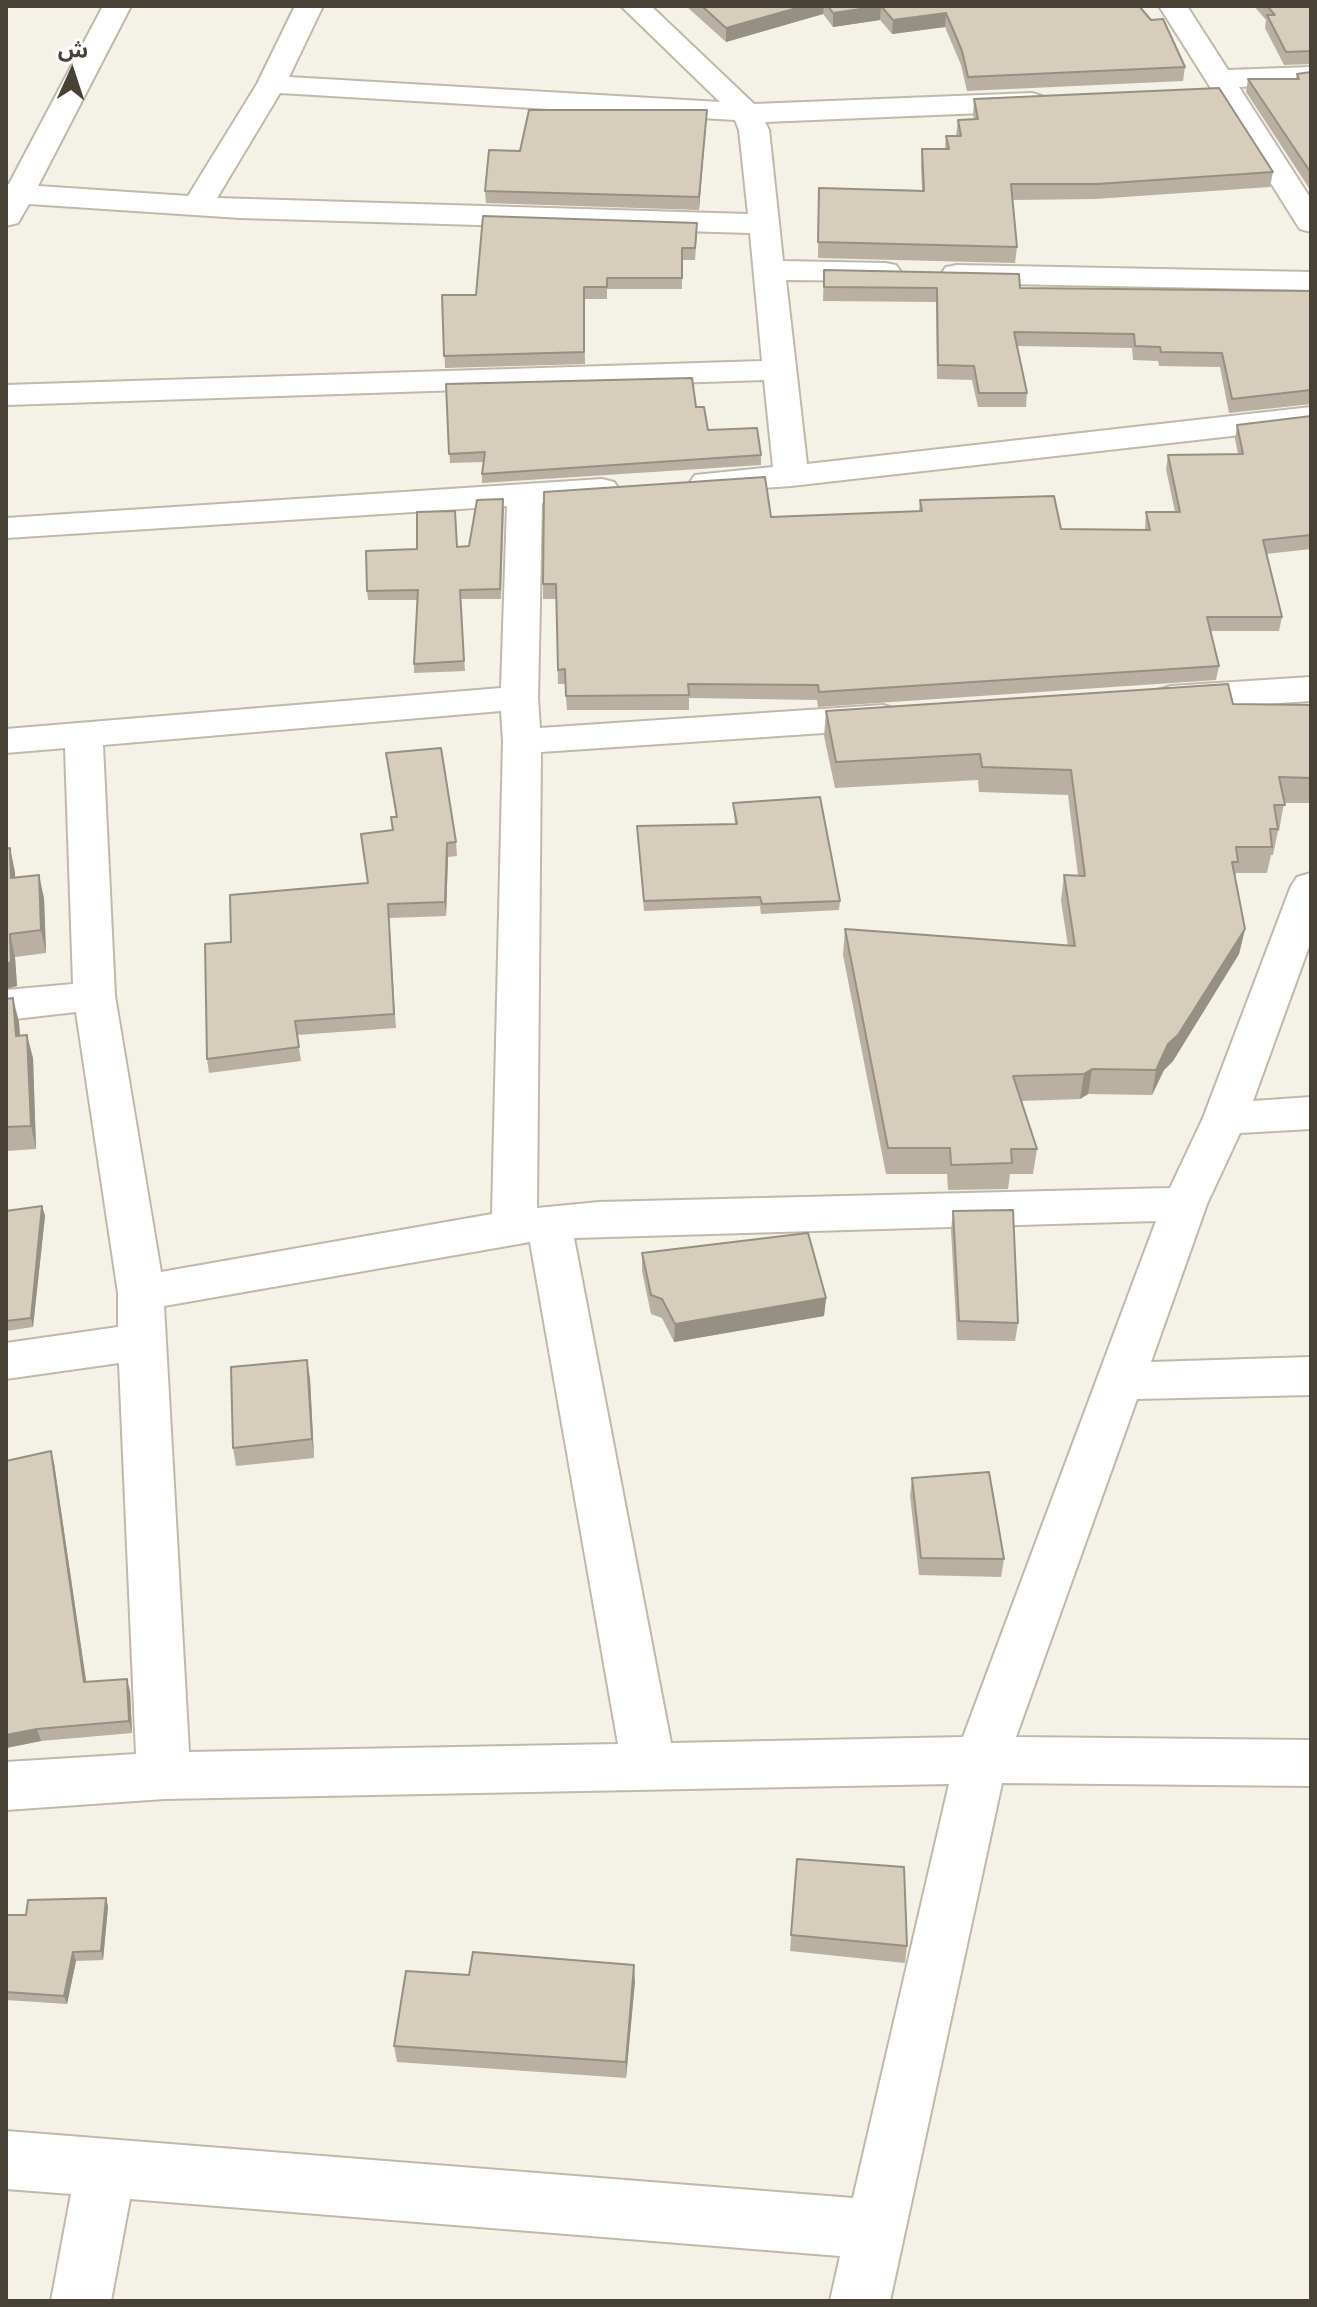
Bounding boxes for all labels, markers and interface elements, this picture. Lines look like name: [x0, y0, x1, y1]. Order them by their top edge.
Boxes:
north arrow: [32, 32, 112, 112]
text: ش: [58, 34, 89, 62]

